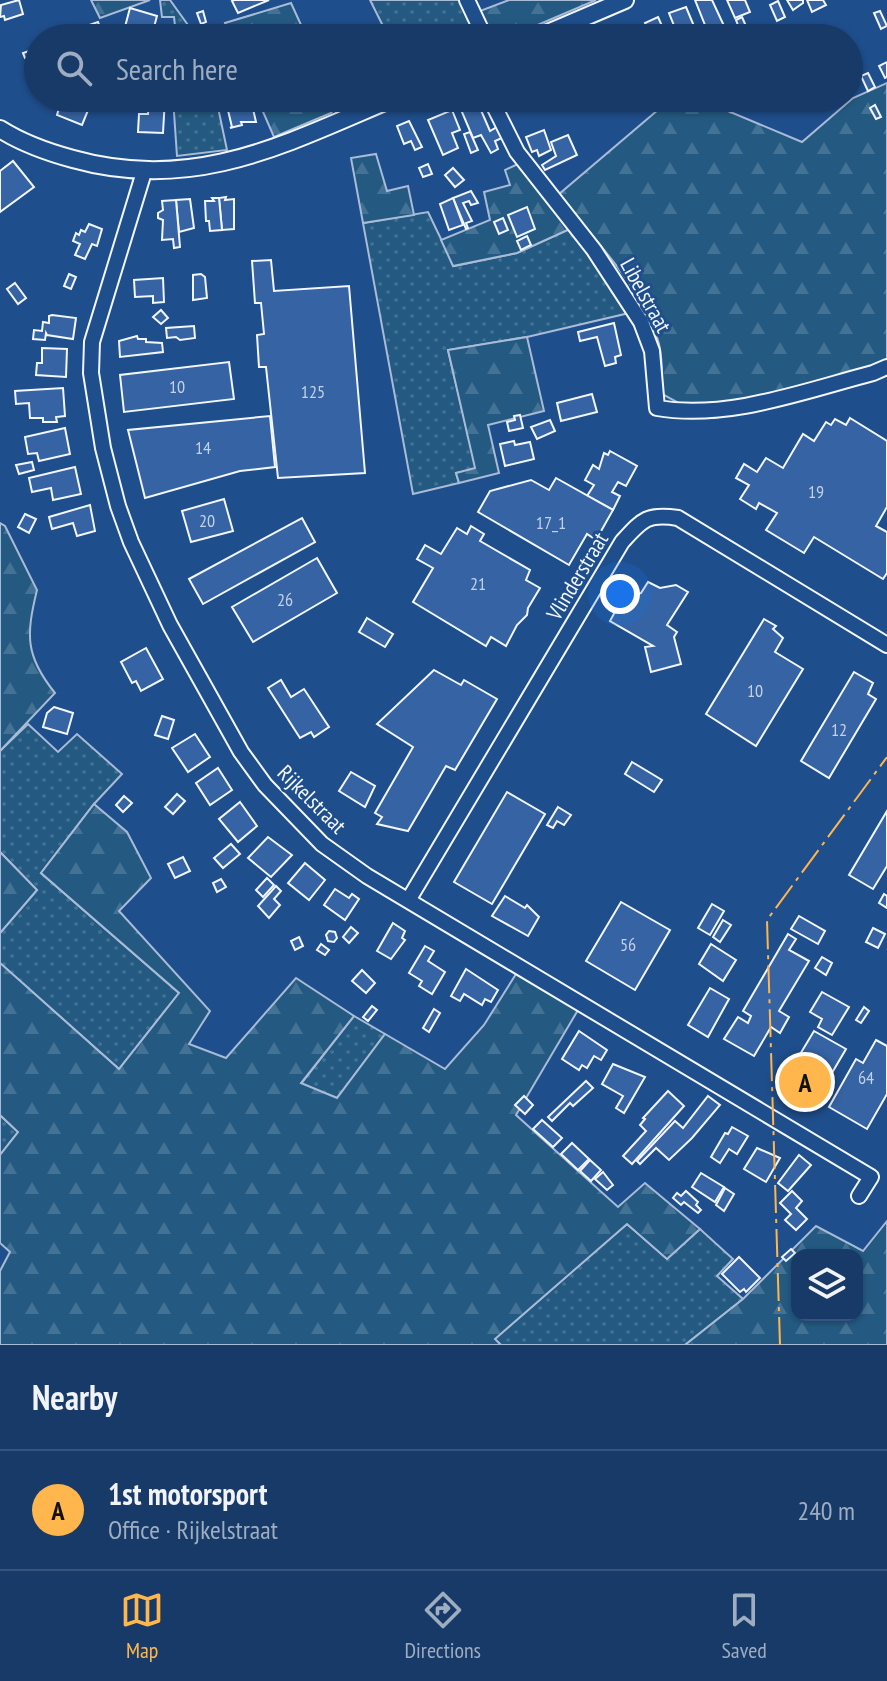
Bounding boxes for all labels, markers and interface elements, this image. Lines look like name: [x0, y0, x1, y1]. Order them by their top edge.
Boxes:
search box: [24, 24, 863, 112]
icon: search: [52, 46, 96, 90]
text: Search here: [116, 49, 238, 88]
street label: Libelstraat: [614, 253, 678, 337]
house number: 10: [169, 375, 185, 398]
house number: 125: [301, 380, 325, 403]
house number: 14: [195, 436, 211, 459]
house number: 19: [808, 480, 824, 503]
house number: 20: [199, 509, 215, 532]
house number: 17_1: [536, 511, 566, 534]
street label: Vlinderstraat: [539, 527, 614, 626]
house number: 21: [470, 572, 486, 595]
your location: [600, 574, 640, 614]
house number: 26: [277, 588, 293, 611]
house number: 10: [747, 679, 763, 702]
house number: 12: [831, 718, 847, 741]
street label: Rijkelstraat: [272, 759, 352, 839]
house number: 56: [620, 933, 636, 956]
pin: A: [779, 1052, 831, 1112]
house number: 64: [858, 1066, 874, 1089]
map controls: [791, 1249, 863, 1321]
button: layers: [791, 1249, 863, 1321]
text: Nearby: [32, 1375, 117, 1419]
text: 1st motorsport: [108, 1474, 267, 1513]
text: A: [51, 1494, 65, 1527]
text: 240 m: [797, 1494, 855, 1527]
text: Office · Rijkelstraat: [108, 1513, 278, 1546]
tab: Map: [120, 1588, 164, 1664]
tab: Directions: [405, 1588, 481, 1664]
tab: Saved: [721, 1588, 767, 1664]

